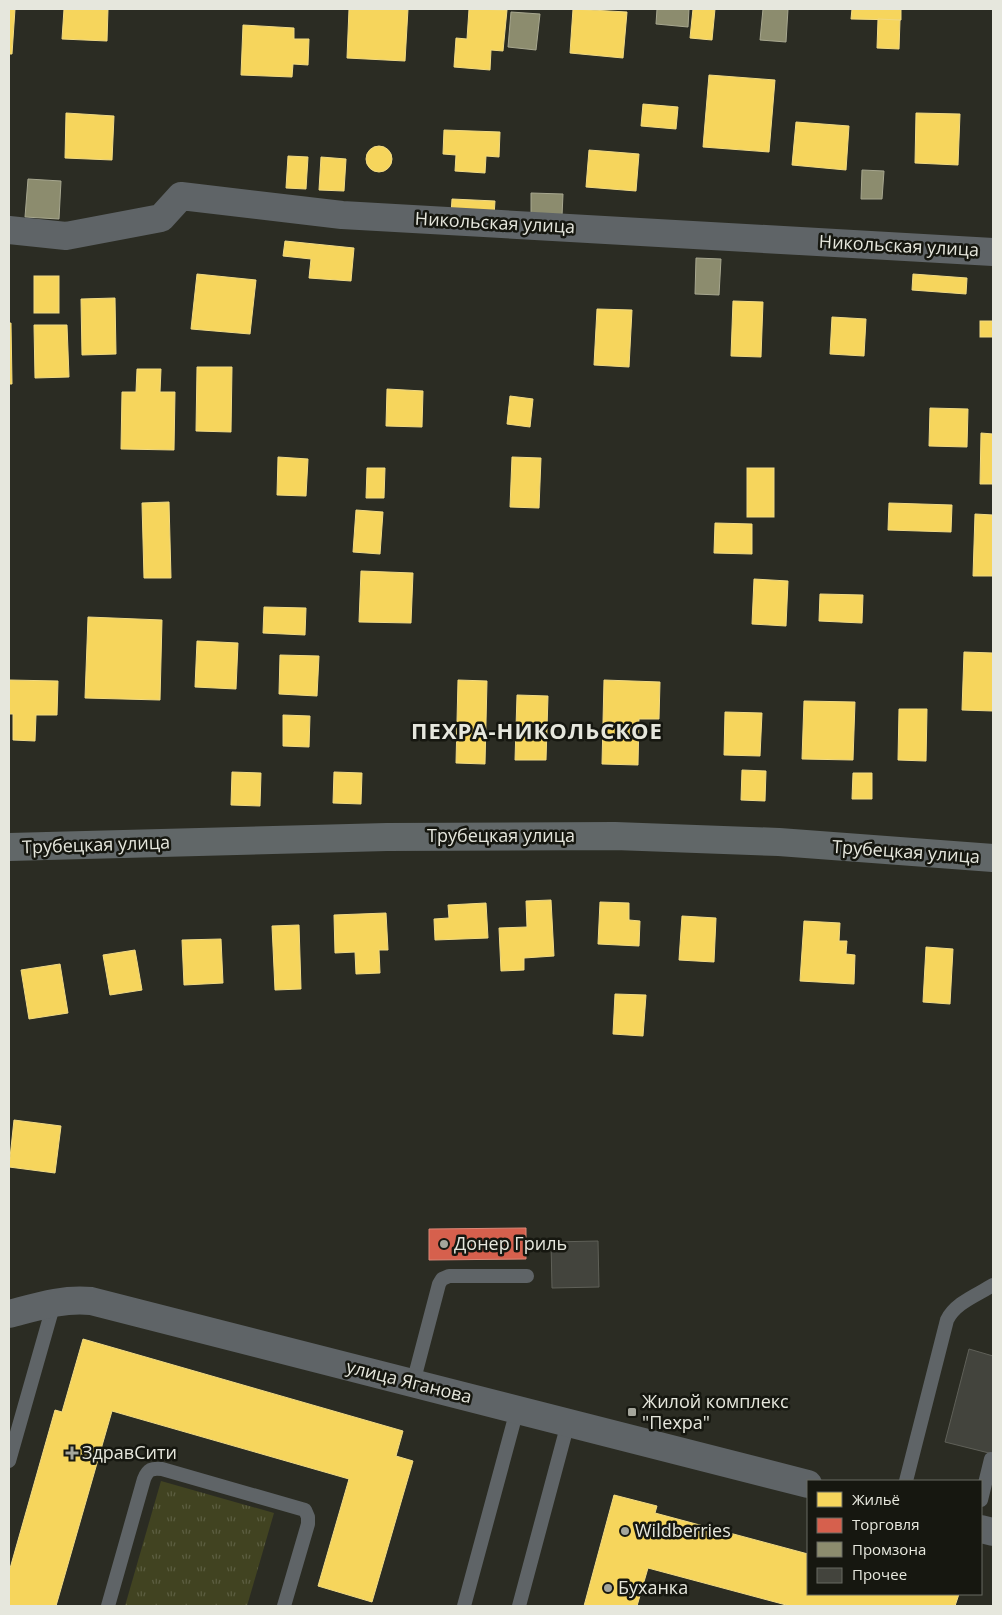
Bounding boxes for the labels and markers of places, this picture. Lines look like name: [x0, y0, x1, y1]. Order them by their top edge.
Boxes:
place label: Донер Гриль: [454, 1231, 567, 1255]
marker: Донер Гриль: [438, 1238, 450, 1250]
place label: Жилой комплекс "Пехра": [642, 1389, 789, 1434]
marker: Жилой комплекс "Пехра": [626, 1406, 638, 1418]
place label: ЗдравСити: [82, 1440, 177, 1464]
marker: ЗдравСити: [66, 1447, 78, 1459]
place label: Wildberries: [635, 1518, 731, 1542]
marker: Wildberries: [619, 1525, 631, 1537]
place label: Буханка: [618, 1575, 688, 1599]
marker: Буханка: [602, 1582, 614, 1594]

